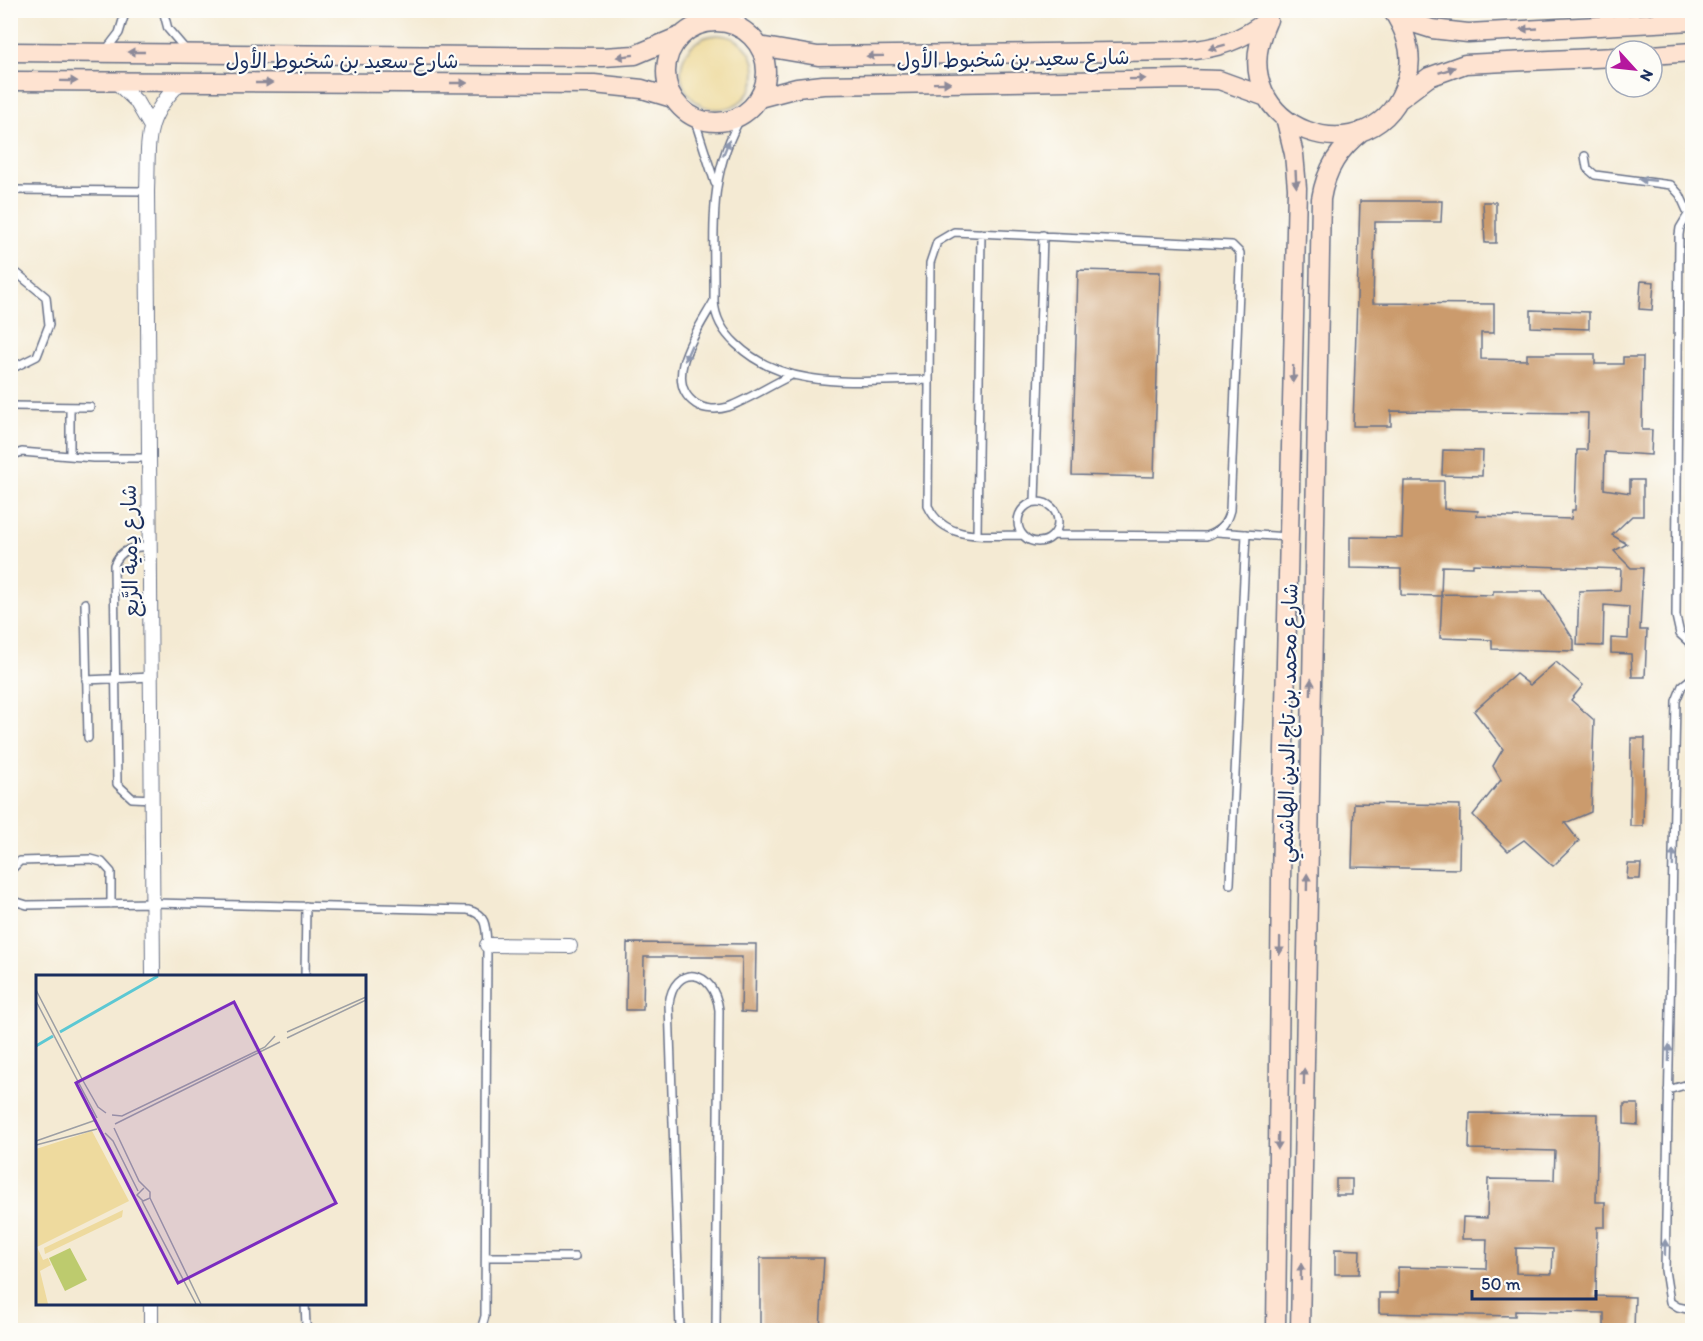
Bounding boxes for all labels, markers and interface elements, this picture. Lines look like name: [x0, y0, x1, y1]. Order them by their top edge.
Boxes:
one-way arrow: [1520, 25, 1539, 34]
north arrow: [1604, 39, 1664, 99]
street label: شارع سعيد بن شخبوط الأول: [896, 43, 1130, 76]
one-way arrow: [1207, 43, 1225, 52]
one-way arrow: [127, 47, 146, 56]
street label: شارع سعيد بن شخبوط الأول: [225, 47, 459, 76]
one-way arrow: [616, 51, 635, 60]
one-way arrow: [866, 51, 885, 60]
one-way arrow: [1439, 64, 1457, 74]
text: N: [1636, 66, 1658, 85]
one-way arrow: [1127, 75, 1146, 84]
one-way arrow: [59, 77, 78, 86]
one-way arrow: [254, 78, 273, 88]
one-way arrow: [449, 78, 468, 88]
one-way arrow: [932, 78, 951, 87]
one-way arrow: [722, 139, 731, 157]
one-way arrow: [1292, 169, 1301, 188]
one-way arrow: [1638, 175, 1657, 185]
one-way arrow: [683, 344, 693, 362]
one-way arrow: [1288, 364, 1298, 383]
street label: شارع دِمية الرَّبع: [116, 484, 146, 618]
street label: شارع محمد بن تاج الدين الهاشمي: [1273, 583, 1309, 863]
one-way arrow: [1306, 678, 1316, 697]
one-way arrow: [1668, 848, 1678, 867]
one-way arrow: [1302, 873, 1312, 892]
one-way arrow: [1275, 937, 1285, 956]
inset map: [36, 975, 366, 1305]
one-way arrow: [1664, 1043, 1674, 1062]
one-way arrow: [1299, 1068, 1309, 1087]
one-way arrow: [1273, 1132, 1283, 1151]
one-way arrow: [1660, 1238, 1670, 1257]
one-way arrow: [1296, 1263, 1306, 1282]
scale bar: [1472, 1263, 1596, 1301]
text: 50 m: [1481, 1273, 1521, 1295]

